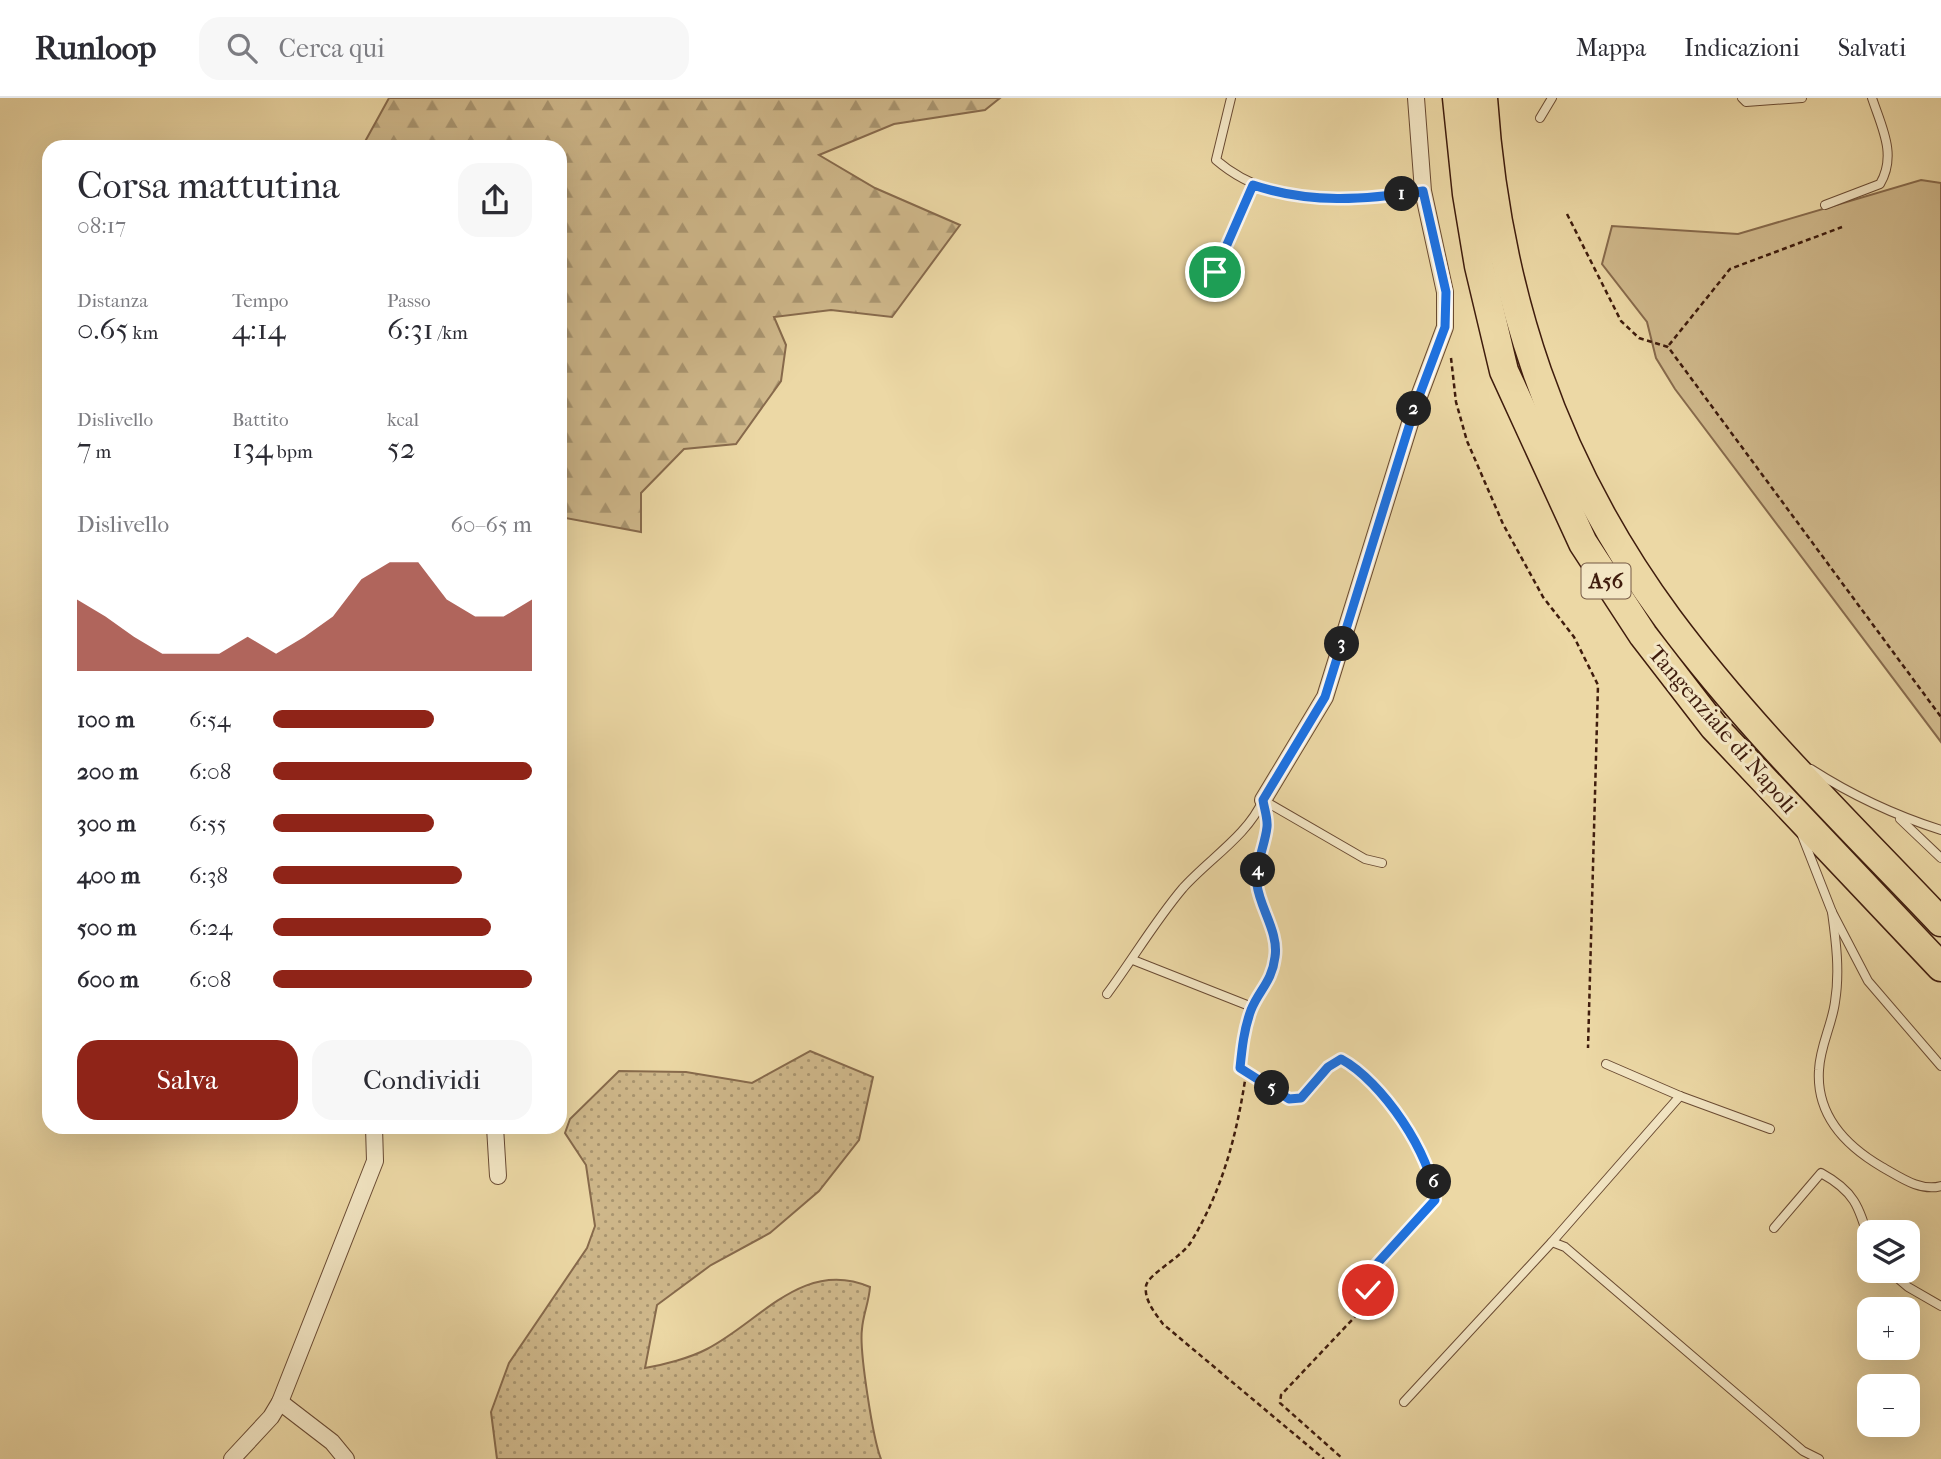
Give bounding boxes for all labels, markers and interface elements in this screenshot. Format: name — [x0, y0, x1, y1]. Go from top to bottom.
search box — [199, 17, 689, 80]
text: Runloop — [35, 29, 157, 68]
icon: search — [223, 29, 261, 67]
text: Cerca qui — [279, 33, 385, 64]
text: Mappa — [1576, 34, 1646, 62]
text: Indicazioni — [1684, 34, 1800, 62]
text: Salvati — [1838, 34, 1906, 62]
text: Corsa mattutina — [77, 163, 340, 208]
button: share — [458, 163, 532, 237]
pin: 1 — [1384, 176, 1420, 212]
text: 1 — [1398, 182, 1405, 204]
text: 08:17 — [77, 212, 126, 239]
pin — [1185, 242, 1245, 302]
icon: arrive — [1196, 253, 1234, 291]
text: Distanza — [77, 290, 148, 312]
text: Tempo — [232, 290, 288, 312]
text: Passo — [387, 290, 431, 312]
text: 0.65 — [77, 312, 129, 347]
text: 4:14 — [232, 312, 285, 347]
text: 6:31 — [387, 312, 434, 347]
text: km — [129, 322, 158, 344]
text: /km — [434, 322, 468, 344]
pin: 2 — [1396, 392, 1432, 426]
text: 2 — [1409, 397, 1418, 419]
text: Dislivello — [77, 409, 153, 431]
text: Battito — [232, 409, 289, 431]
text: kcal — [387, 409, 419, 431]
text: 7 — [77, 431, 91, 466]
text: 134 — [232, 431, 273, 466]
text: 52 — [387, 431, 415, 466]
text: m — [91, 441, 111, 463]
text: bpm — [273, 441, 313, 463]
text: Dislivello — [77, 511, 169, 538]
text: 60–65 m — [450, 511, 532, 538]
road number: A56 — [1582, 564, 1630, 598]
pin: 3 — [1324, 626, 1360, 662]
text: 3 — [1338, 632, 1345, 654]
street label: Tangenziale di Napoli — [1642, 640, 1803, 819]
text: 100 m — [77, 706, 135, 733]
text: 6:54 — [189, 706, 231, 733]
text: 200 m — [77, 758, 138, 785]
text: 6:08 — [189, 758, 231, 785]
text: 300 m — [77, 810, 136, 837]
text: 6:55 — [189, 810, 227, 837]
pin: 4 — [1240, 852, 1276, 888]
text: 4 — [1252, 858, 1263, 880]
text: 400 m — [77, 862, 140, 889]
text: 6:38 — [189, 862, 228, 889]
text: 500 m — [77, 914, 136, 941]
text: 6:24 — [189, 914, 232, 941]
text: 600 m — [77, 966, 139, 993]
text: 6:08 — [189, 966, 231, 993]
button: Salva — [77, 1040, 298, 1120]
button: Condividi — [312, 1040, 532, 1120]
pin: 5 — [1254, 1070, 1290, 1105]
text: 5 — [1267, 1076, 1276, 1098]
pin: 6 — [1416, 1164, 1452, 1200]
text: 6 — [1428, 1170, 1439, 1192]
map controls — [1857, 1220, 1920, 1437]
button: layers — [1857, 1220, 1920, 1283]
pin — [1338, 1260, 1398, 1320]
icon: check — [1349, 1271, 1387, 1309]
button: + — [1857, 1297, 1920, 1360]
button: − — [1857, 1374, 1920, 1437]

